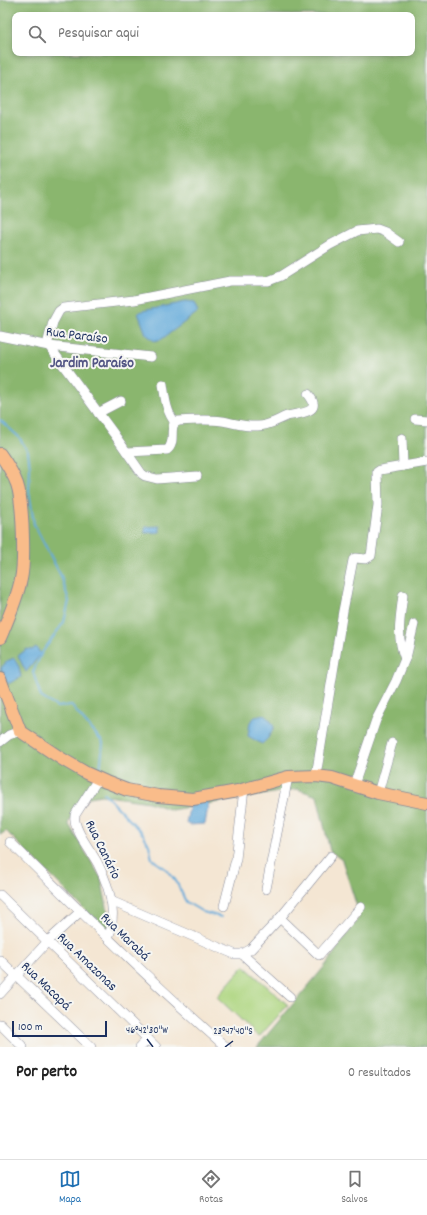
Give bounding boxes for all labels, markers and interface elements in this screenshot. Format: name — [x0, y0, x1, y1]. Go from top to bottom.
search box — [12, 12, 415, 56]
icon: search — [26, 23, 48, 45]
text: Pesquisar aqui — [58, 23, 139, 45]
street label: Rua Paraíso — [45, 322, 109, 350]
district label: Jardim Paraíso — [50, 353, 134, 375]
street label: Rua Canário — [79, 817, 125, 883]
street label: Rua Marabá — [95, 909, 154, 966]
street label: Rua Amazonas — [52, 929, 121, 996]
street label: Rua Macapá — [16, 957, 75, 1016]
scale bar — [12, 1019, 107, 1038]
text: 100 m — [18, 1020, 42, 1036]
text: 46°42'30"W — [126, 1024, 168, 1038]
text: 23°47'40"S — [213, 1025, 253, 1039]
text: Por perto — [16, 1061, 77, 1085]
text: 0 resultados — [348, 1064, 411, 1083]
tab: Mapa — [59, 1168, 81, 1208]
tab: Rotas — [199, 1168, 223, 1208]
tab: Salvos — [341, 1168, 368, 1208]

